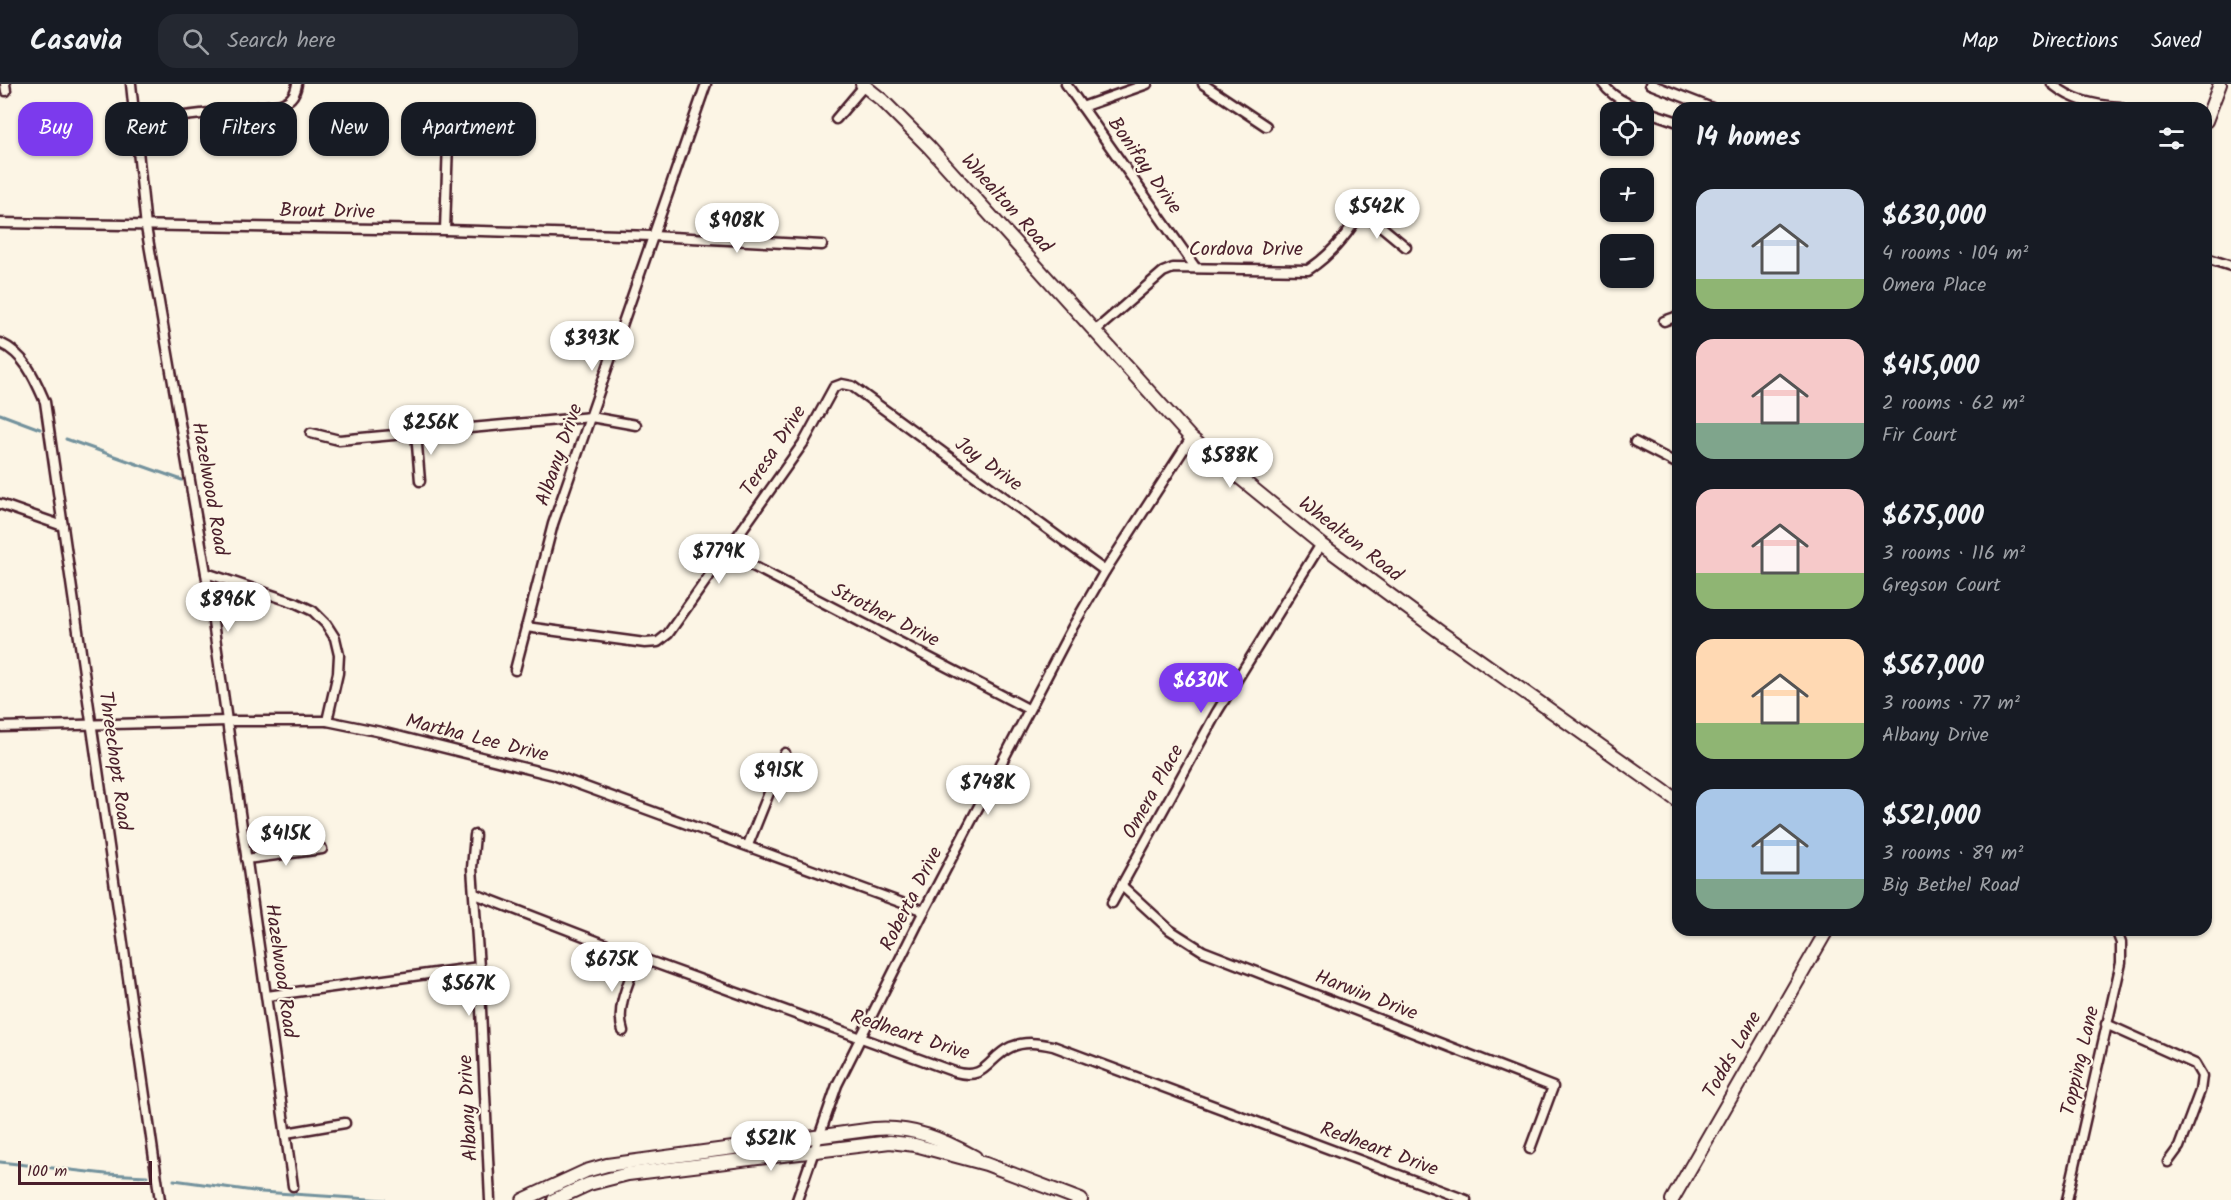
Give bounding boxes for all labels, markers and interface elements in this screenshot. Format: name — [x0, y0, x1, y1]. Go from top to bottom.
search box — [158, 14, 578, 68]
text: Casavia — [30, 19, 122, 64]
text: Search here — [227, 24, 336, 59]
icon: search — [179, 25, 212, 58]
text: Map — [1962, 25, 1998, 58]
text: Directions — [2031, 25, 2118, 58]
text: Saved — [2151, 25, 2201, 58]
chip: Buy — [18, 102, 93, 156]
chip: Rent — [105, 102, 188, 156]
chip: Filters — [200, 102, 297, 156]
chip: New — [309, 102, 389, 156]
chip: Apartment — [401, 102, 536, 156]
map controls — [1600, 102, 1654, 288]
button: locate — [1600, 102, 1654, 156]
street label: Bonifay Drive — [1098, 110, 1190, 222]
text: 14 homes — [1696, 117, 1801, 159]
icon: filters — [2155, 122, 2188, 155]
street label: Whealton Road — [952, 147, 1060, 262]
button: + — [1600, 168, 1654, 222]
pin: $542K — [1335, 189, 1419, 240]
text: $542K — [1349, 192, 1405, 224]
street label: Brout Drive — [279, 195, 375, 229]
text: $630,000 — [1882, 196, 1986, 238]
pin: $908K — [695, 203, 779, 254]
text: $908K — [709, 206, 765, 238]
icon: home — [1744, 213, 1816, 285]
street label: Cordova Drive — [1189, 234, 1303, 266]
button: − — [1600, 234, 1654, 288]
text: 4 rooms · 104 m² — [1882, 238, 2028, 270]
text: Omera Place — [1882, 270, 1986, 302]
pin: $393K — [550, 321, 634, 372]
text: $393K — [564, 324, 620, 356]
text: $415,000 — [1882, 346, 1979, 388]
icon: home — [1744, 363, 1816, 435]
text: 2 rooms · 62 m² — [1882, 388, 2024, 420]
street label: Albany Drive — [527, 399, 593, 511]
street label: Teresa Drive — [733, 399, 815, 503]
pin: $256K — [389, 405, 473, 456]
text: $256K — [403, 408, 459, 440]
street label: Hazelwood Road — [182, 420, 237, 559]
text: Fir Court — [1882, 420, 1957, 452]
street label: Joy Drive — [947, 429, 1029, 501]
pin: $588K — [1188, 438, 1272, 489]
text: $588K — [1201, 441, 1259, 473]
street label: Whealton Road — [1291, 489, 1410, 592]
text: $675,000 — [1882, 496, 1984, 538]
icon: home — [1744, 513, 1816, 585]
pin: $779K — [677, 534, 761, 585]
text: $779K — [693, 537, 745, 569]
text: 3 rooms · 116 m² — [1882, 538, 2025, 570]
text: Gregson Court — [1882, 570, 2001, 602]
street label: Strother Drive — [825, 575, 945, 657]
pin: $896K — [186, 582, 270, 633]
text: $896K — [200, 585, 256, 617]
text: $567,000 — [1882, 646, 1984, 688]
pin: $630K — [1159, 663, 1243, 714]
icon: home — [1744, 663, 1816, 735]
text: $630K — [1173, 666, 1229, 698]
text: 3 rooms · 77 m² — [1882, 688, 2020, 720]
street label: Threechopt Road — [88, 689, 140, 834]
street label: Martha Lee Drive — [402, 706, 552, 772]
text: Albany Drive — [1882, 720, 1989, 752]
street label: Omera Place — [1115, 739, 1193, 845]
pin: $915K — [737, 753, 821, 804]
text: $915K — [754, 756, 804, 788]
pin: $748K — [946, 765, 1030, 816]
text: $748K — [960, 768, 1016, 800]
text: $521,000 — [1882, 796, 1980, 838]
icon: home — [1744, 813, 1816, 885]
pin: $415K — [244, 816, 328, 867]
text: $415K — [261, 819, 311, 851]
text: 3 rooms · 89 m² — [1882, 838, 2023, 870]
street label: Roberta Drive — [872, 841, 952, 957]
text: Big Bethel Road — [1882, 870, 2019, 902]
street label: Hazelwood Road — [255, 902, 305, 1041]
pin: $675K — [570, 942, 654, 993]
text: $675K — [585, 945, 639, 977]
street label: Harwin Drive — [1310, 962, 1422, 1030]
pin: $567K — [427, 966, 511, 1017]
text: $567K — [442, 969, 496, 1001]
street label: Redheart Drive — [846, 1002, 974, 1070]
street label: Topping Lane — [2053, 1003, 2109, 1119]
street label: Todds Lane — [1695, 1005, 1771, 1105]
street label: Albany Drive — [450, 1054, 488, 1162]
street label: Redheart Drive — [1315, 1114, 1443, 1186]
pin: $521K — [729, 1121, 813, 1172]
text: $521K — [745, 1124, 797, 1156]
scale bar — [18, 1158, 152, 1186]
text: 100 m — [27, 1159, 67, 1184]

